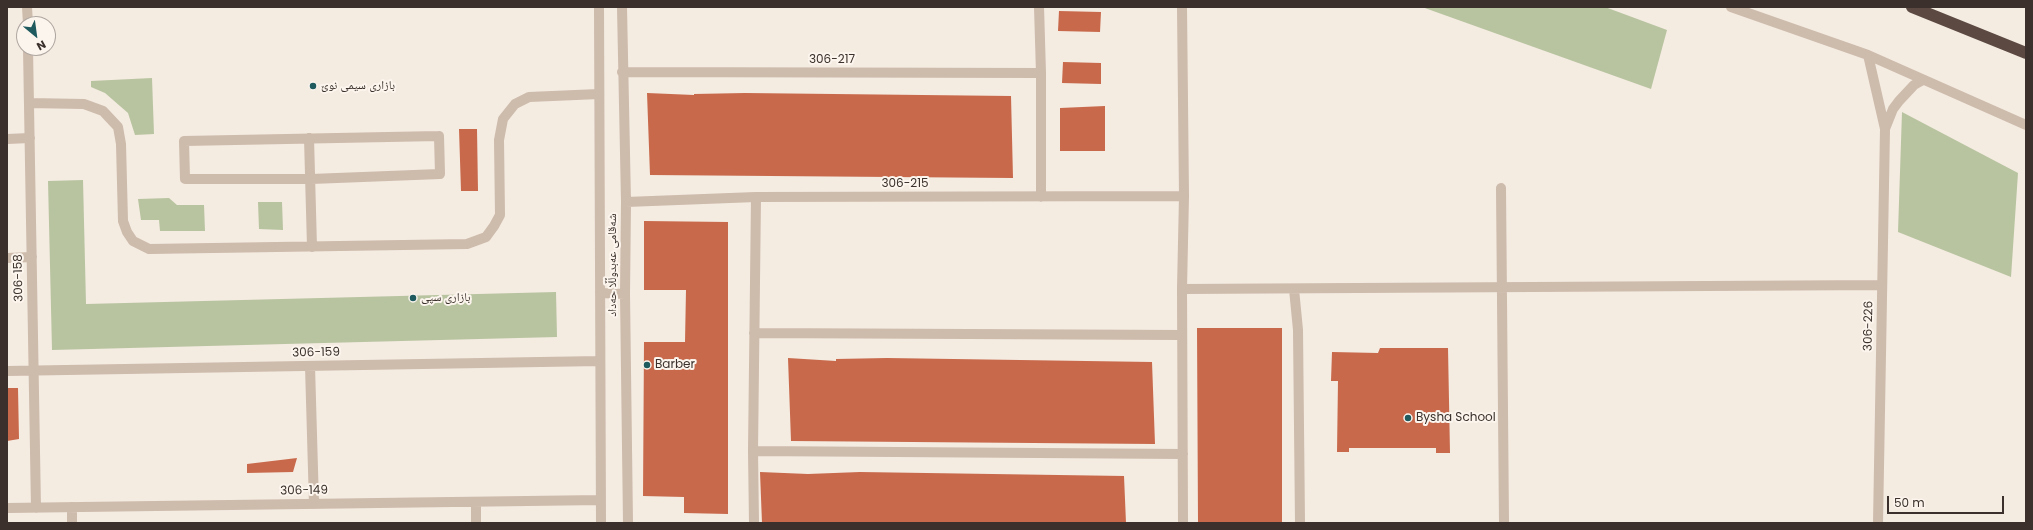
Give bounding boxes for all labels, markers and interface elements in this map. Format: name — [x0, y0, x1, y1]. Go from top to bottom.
north arrow — [16, 16, 56, 56]
text: N — [34, 37, 49, 55]
street label: 306-217 — [809, 53, 855, 67]
place label: بازاری سیمی نوێ — [321, 79, 395, 93]
marker: بازاری سیمی نوێ — [308, 81, 318, 91]
street label: 306-215 — [881, 177, 929, 191]
street label: شەقامی عەبدوڵڵا حەداد — [606, 213, 620, 317]
street label: 306-158 — [11, 254, 27, 302]
place label: بازاری سپی — [421, 291, 471, 305]
marker: بازاری سپی — [408, 293, 418, 303]
street label: 306-226 — [1861, 301, 1877, 351]
street label: 306-159 — [292, 345, 340, 361]
place label: Barber — [655, 358, 695, 372]
marker: Barber — [642, 360, 652, 370]
place label: Bysha School — [1416, 411, 1496, 425]
marker: Bysha School — [1403, 413, 1413, 423]
street label: 306-149 — [280, 483, 328, 499]
scale bar — [1889, 488, 2006, 514]
text: 50 m — [1894, 494, 1925, 511]

